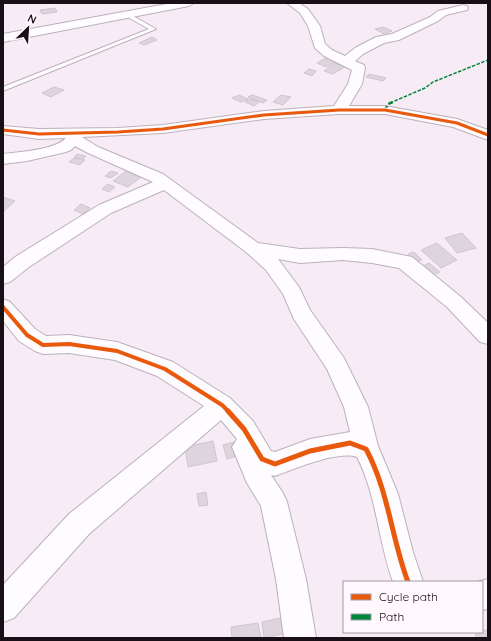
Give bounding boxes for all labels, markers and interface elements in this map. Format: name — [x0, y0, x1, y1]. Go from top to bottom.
north arrow — [8, 8, 48, 48]
text: N — [26, 11, 39, 27]
legend — [343, 581, 483, 633]
text: Cycle path — [379, 589, 438, 604]
text: Path — [379, 609, 404, 624]

